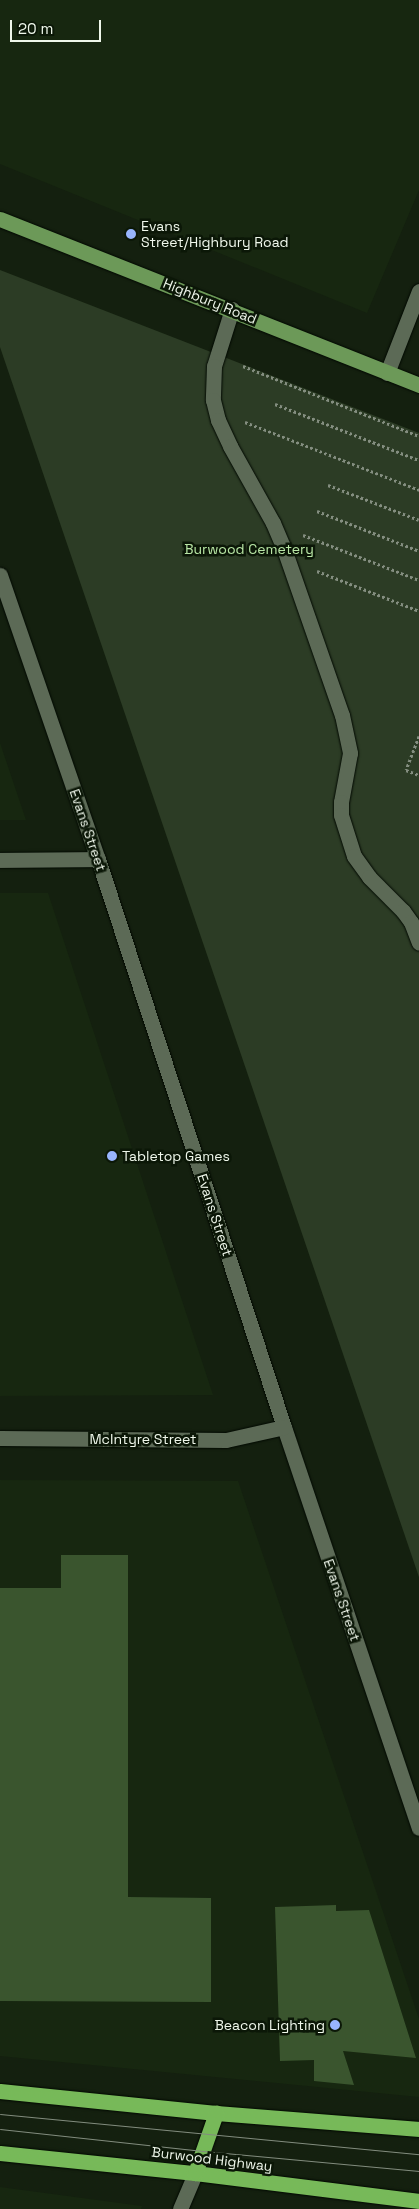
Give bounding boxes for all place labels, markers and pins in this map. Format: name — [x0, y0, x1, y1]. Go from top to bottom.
place label: Evans Street/Highbury Road — [141, 218, 289, 250]
marker: Evans Street/Highbury Road — [125, 228, 137, 240]
place label: Tabletop Games — [122, 1148, 230, 1164]
marker: Tabletop Games — [106, 1150, 118, 1162]
place label: Beacon Lighting — [215, 2017, 325, 2033]
marker: Beacon Lighting — [329, 2019, 341, 2031]

